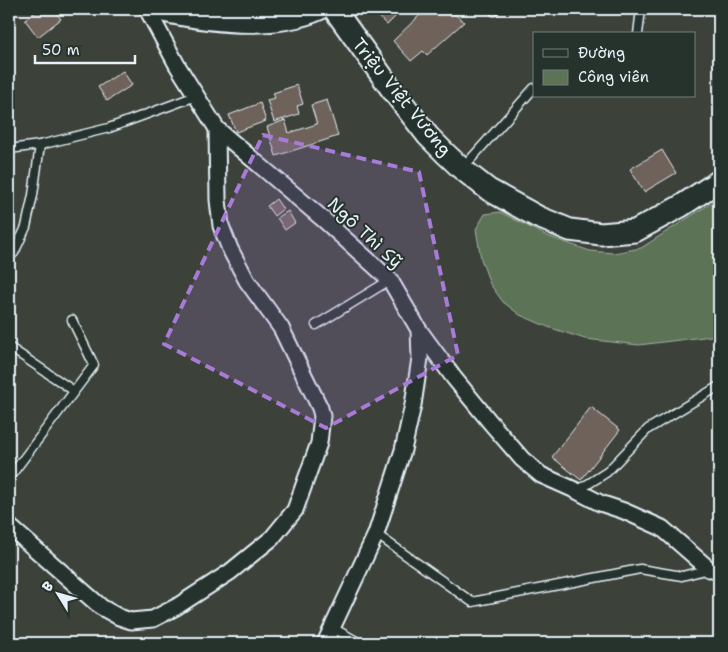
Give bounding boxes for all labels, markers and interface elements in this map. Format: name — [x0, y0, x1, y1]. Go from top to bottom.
scale bar — [35, 32, 135, 64]
legend — [533, 32, 696, 98]
street label: Triệu Việt Vương — [347, 33, 457, 161]
text: 50 m — [42, 40, 80, 60]
text: Đường — [578, 43, 625, 63]
text: Công viên — [578, 67, 649, 87]
street label: Ngô Thì Sỹ — [322, 192, 408, 274]
north arrow — [32, 570, 82, 620]
text: B — [38, 577, 58, 595]

